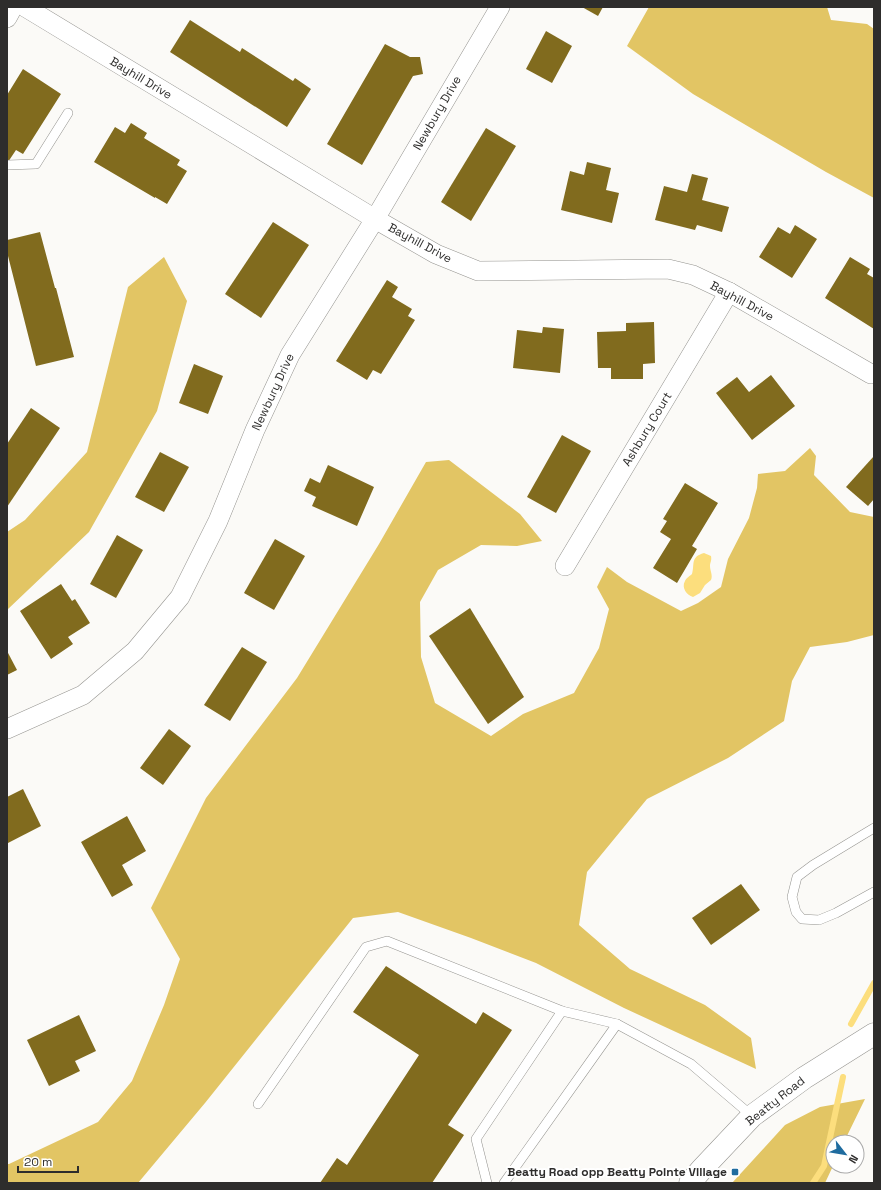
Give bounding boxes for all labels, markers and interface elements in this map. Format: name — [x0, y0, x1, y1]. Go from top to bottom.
street label: Bayhill Drive — [107, 53, 175, 103]
street label: Newbury Drive — [409, 73, 465, 153]
street label: Bayhill Drive — [385, 219, 455, 267]
street label: Bayhill Drive — [707, 277, 777, 325]
street label: Newbury Drive — [248, 351, 298, 433]
street label: Ashbury Court — [619, 389, 675, 469]
street label: Beatty Road — [742, 1073, 808, 1129]
north arrow — [825, 1134, 865, 1174]
scale bar — [18, 1148, 78, 1174]
text: N — [846, 1152, 861, 1166]
text: 20 m — [24, 1154, 52, 1170]
place label: Beatty Road opp Beatty Pointe Village — [507, 1164, 727, 1180]
marker: Beatty Road opp Beatty Pointe Village — [730, 1167, 740, 1177]

